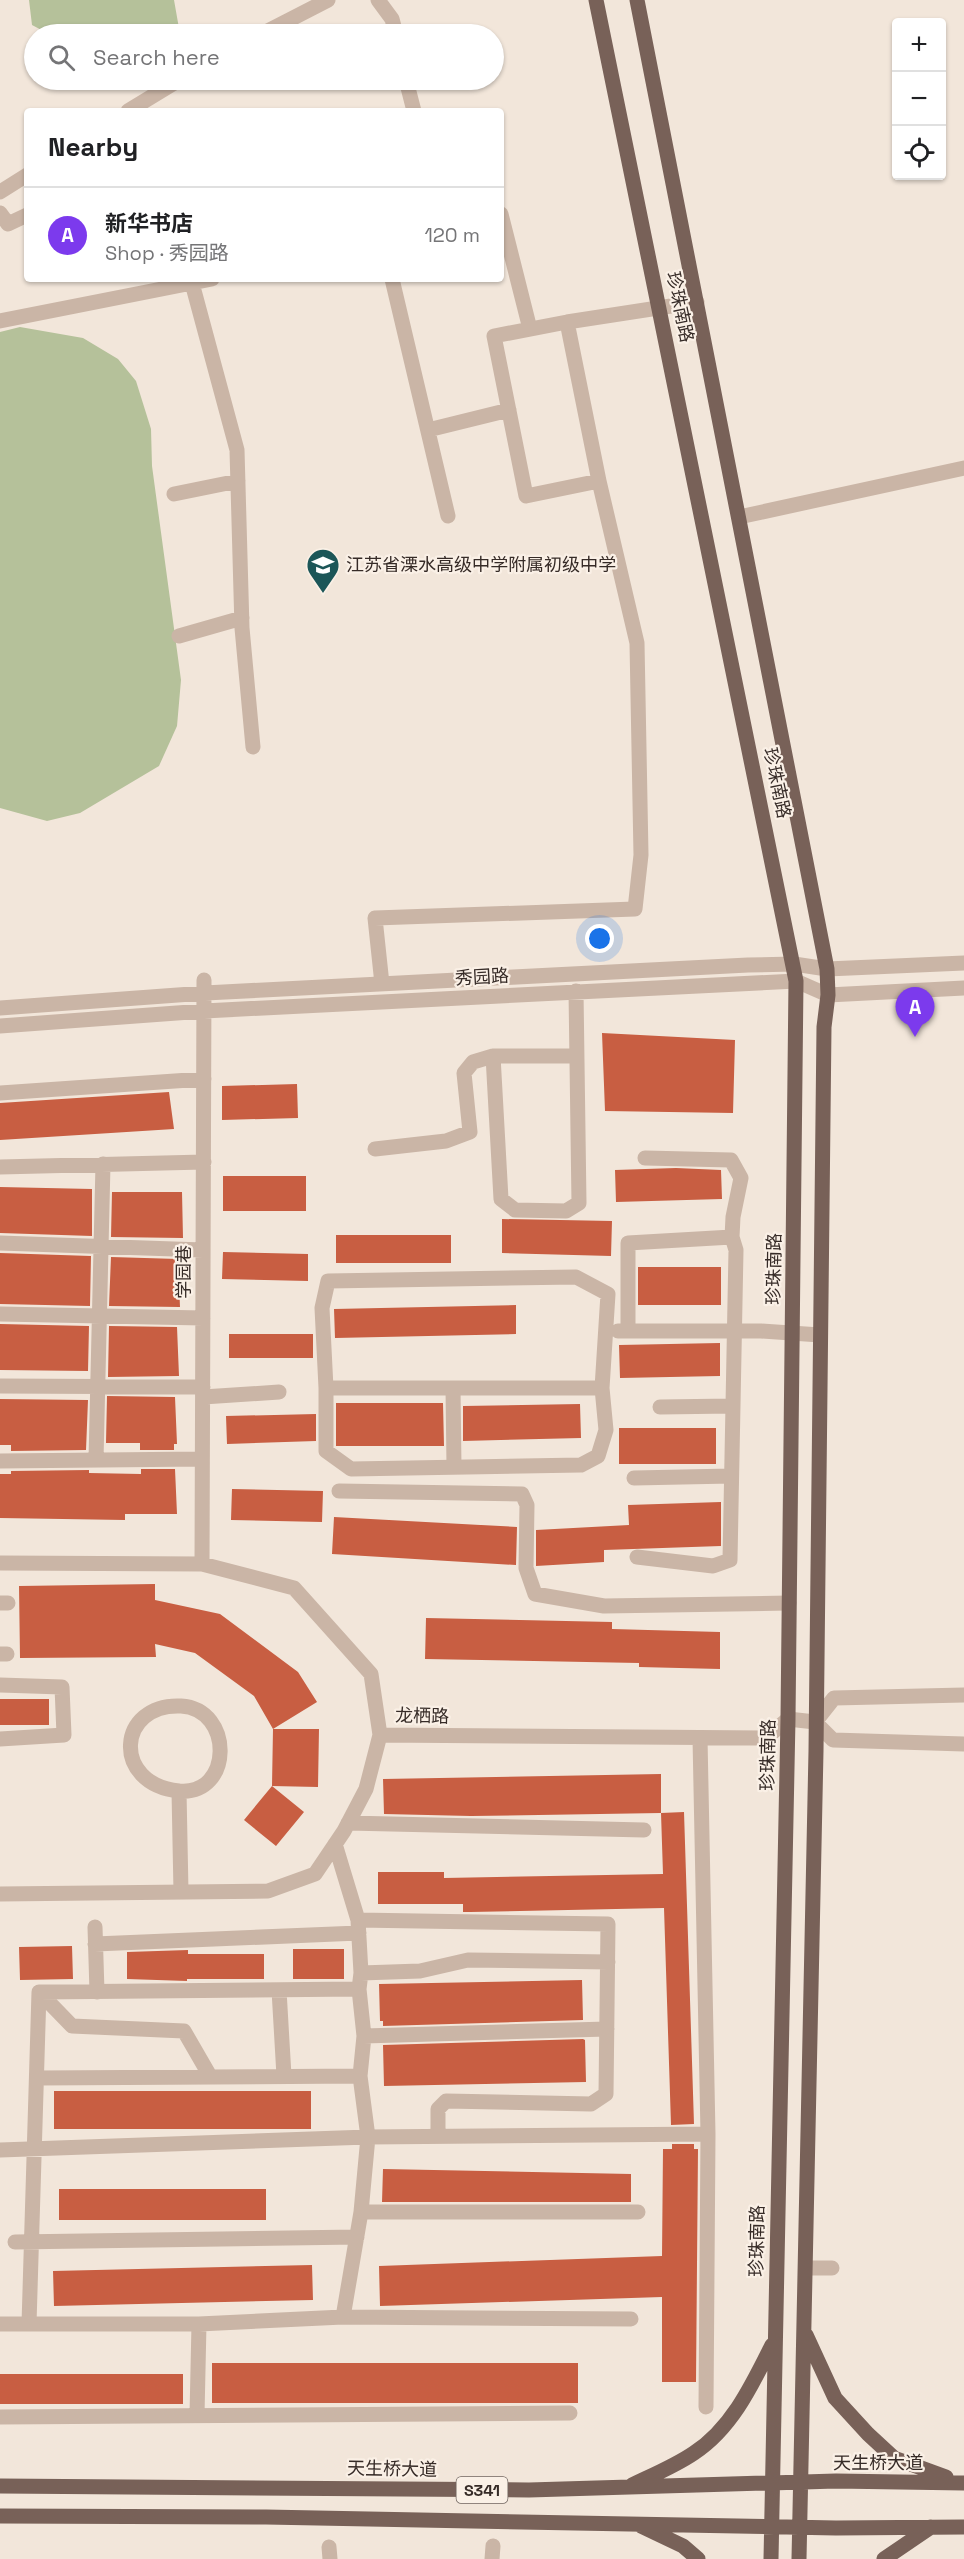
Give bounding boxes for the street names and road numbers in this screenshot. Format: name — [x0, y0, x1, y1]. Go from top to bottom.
street label: 珍珠南路 — [662, 269, 699, 345]
street label: 珍珠南路 — [759, 745, 796, 821]
street label: 秀园路 — [454, 964, 510, 989]
street label: 珍珠南路 — [761, 1233, 786, 1305]
street label: 学园巷 — [172, 1245, 195, 1299]
street label: 龙栖路 — [395, 1704, 449, 1727]
street label: 珍珠南路 — [755, 1719, 780, 1791]
street label: 珍珠南路 — [744, 2205, 769, 2277]
street label: 天生桥大道 — [833, 2451, 923, 2474]
street label: 天生桥大道 — [347, 2456, 437, 2481]
road number: S341 — [456, 2477, 508, 2503]

